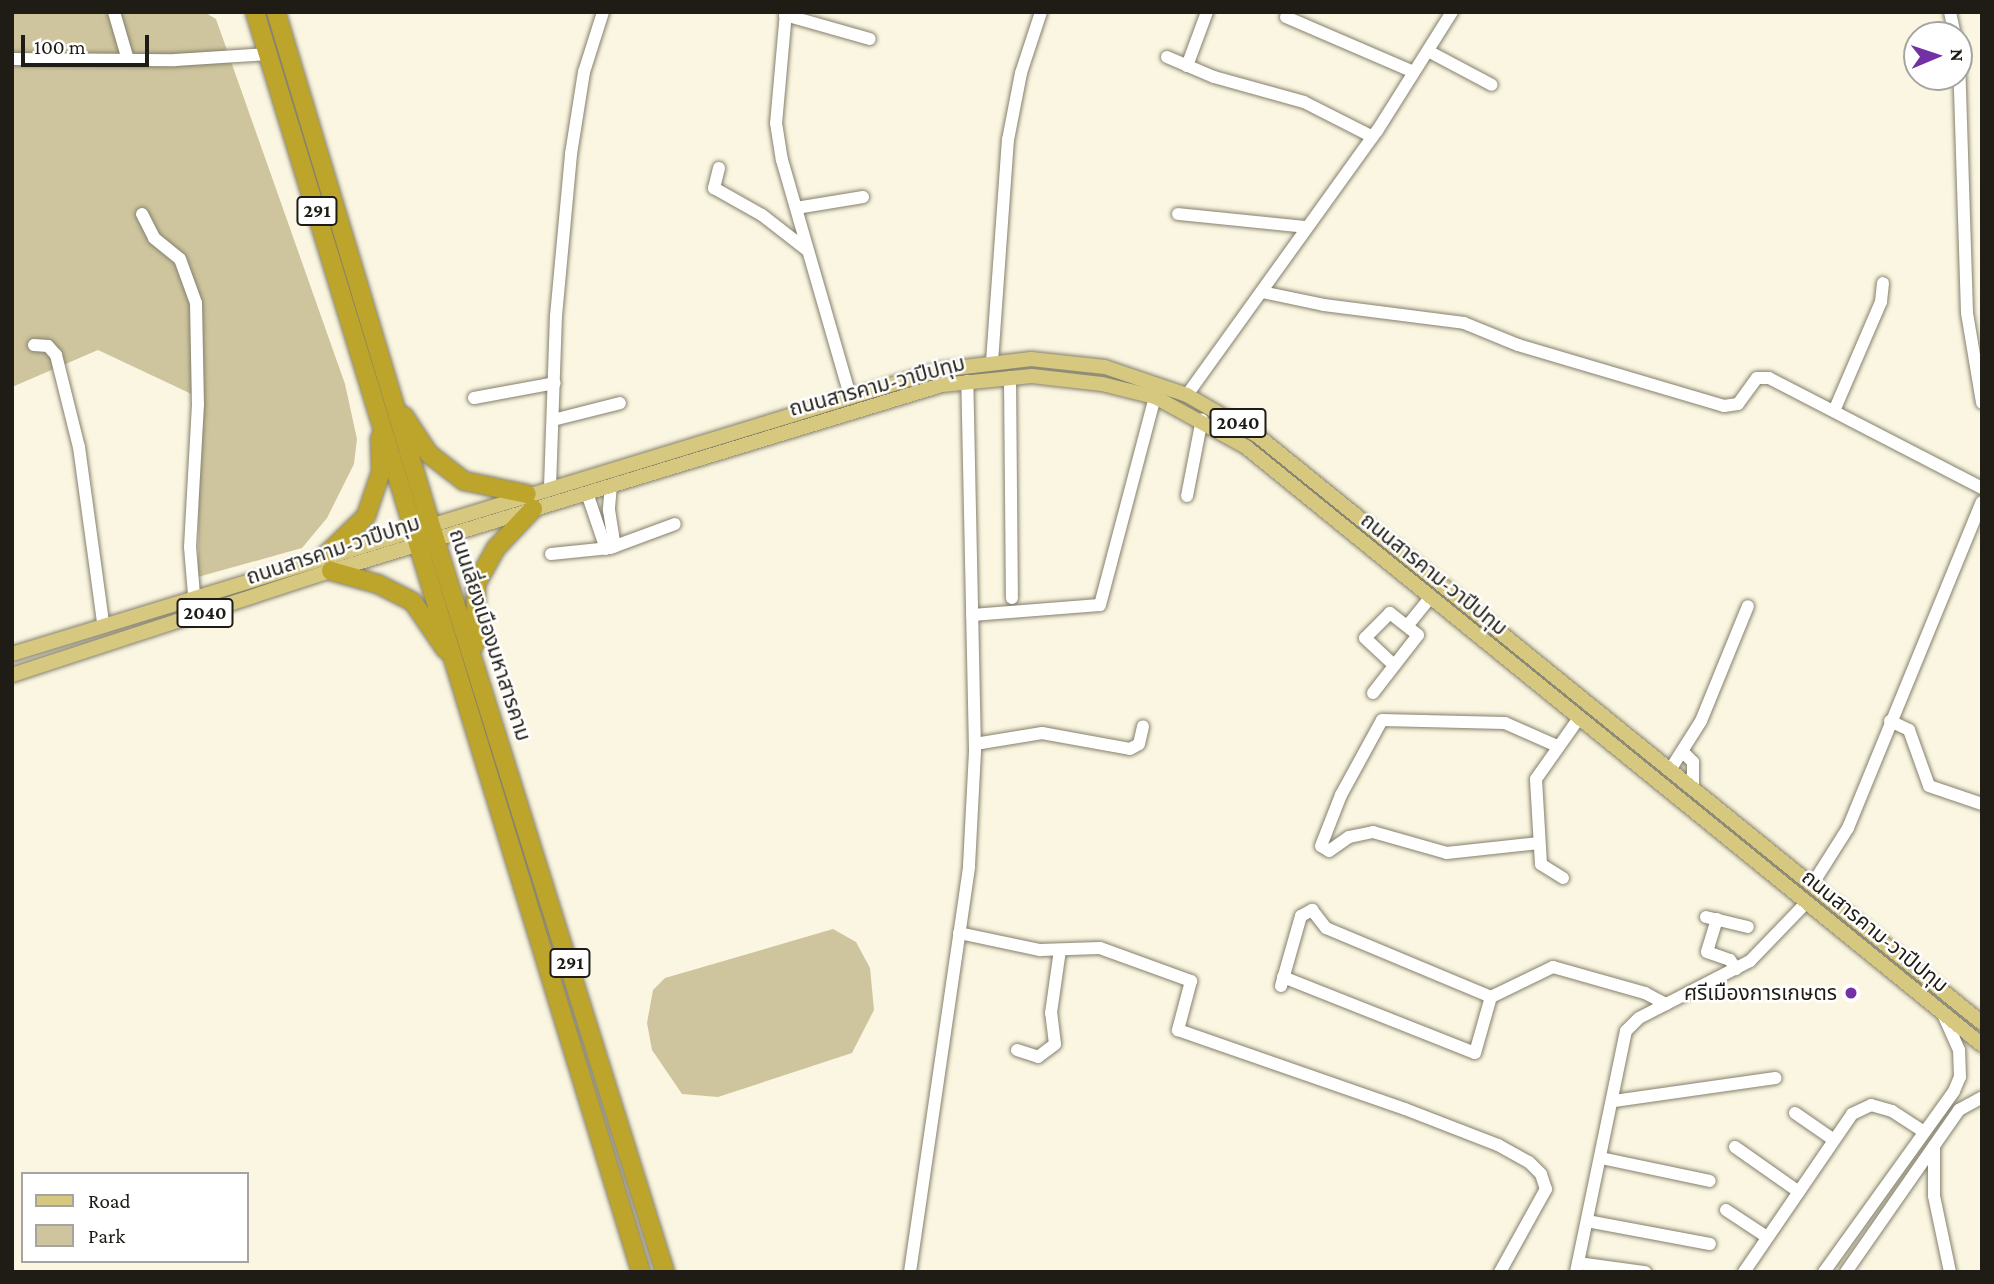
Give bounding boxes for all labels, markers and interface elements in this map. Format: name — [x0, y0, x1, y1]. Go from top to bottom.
scale bar — [24, 21, 152, 65]
north arrow — [1903, 21, 1973, 91]
text: 100 m — [34, 35, 86, 59]
text: N — [1947, 48, 1968, 62]
road number: 291 — [296, 196, 338, 226]
street label: ถนนสารคาม-วาปีปทุม — [786, 350, 968, 422]
road number: 2040 — [1208, 408, 1268, 438]
street label: ถนนสารคาม-วาปีปทุม — [1356, 507, 1512, 641]
street label: ถนนสารคาม-วาปีปทุม — [243, 510, 423, 590]
street label: ถนนเลี่ยงเมืองมหาสารคาม — [444, 526, 536, 744]
road number: 2040 — [175, 598, 235, 628]
street label: ถนนสารคาม-วาปีปทุม — [1797, 864, 1953, 998]
road number: 291 — [549, 948, 591, 979]
place label: ศรีเมืองการเกษตร — [1684, 980, 1837, 1006]
marker: ศรีเมืองการเกษตร — [1843, 985, 1859, 1001]
legend — [21, 1172, 248, 1263]
text: Road — [88, 1189, 131, 1213]
text: Park — [88, 1224, 125, 1248]

